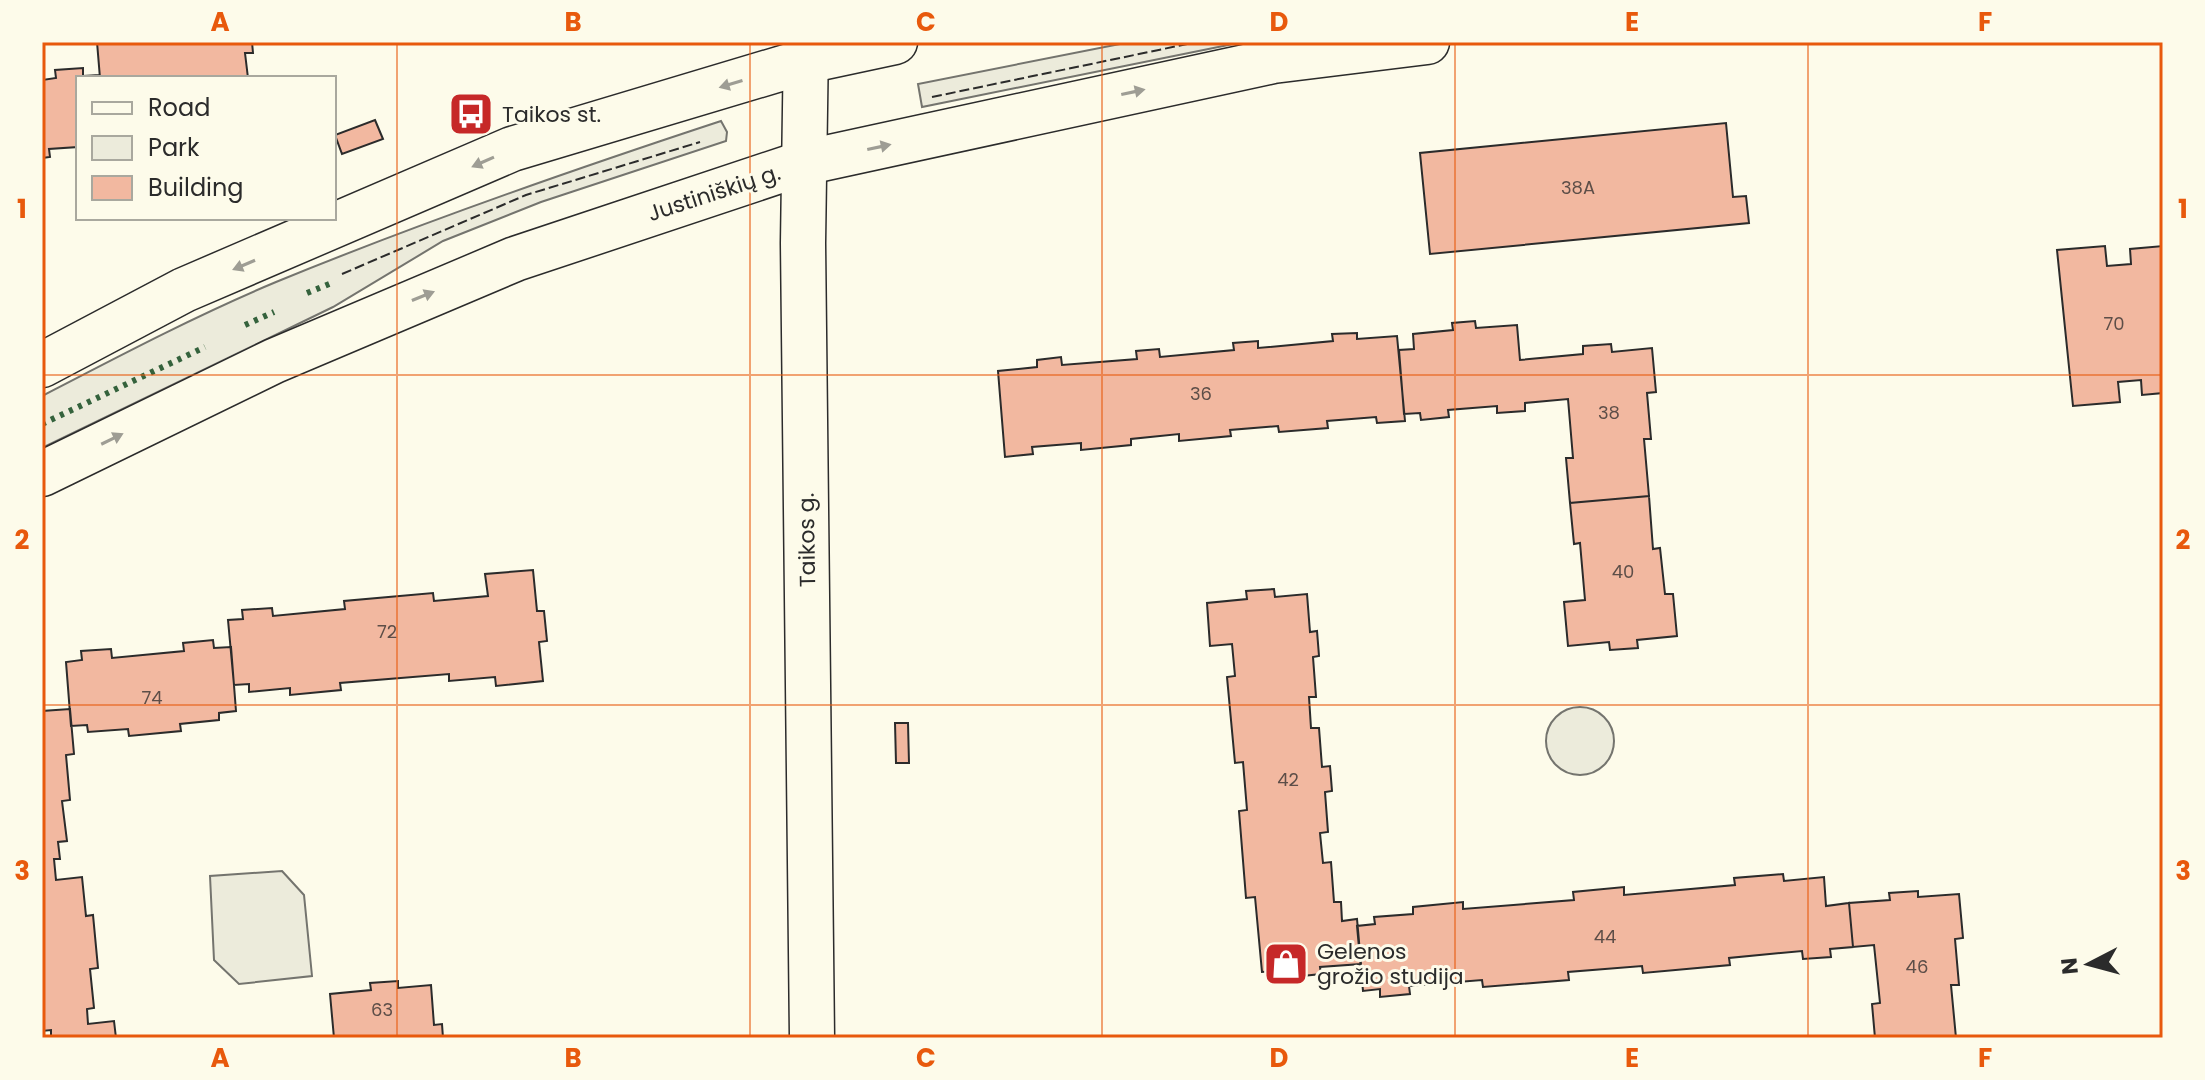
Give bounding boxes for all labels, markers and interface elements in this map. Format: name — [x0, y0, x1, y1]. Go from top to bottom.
text: A — [210, 4, 230, 40]
text: B — [564, 4, 582, 40]
text: C — [916, 4, 936, 40]
text: D — [1270, 4, 1289, 40]
text: E — [1625, 4, 1639, 40]
text: F — [1978, 4, 1992, 40]
legend — [76, 76, 336, 220]
one-way arrow — [718, 78, 742, 91]
one-way arrow — [1121, 85, 1146, 98]
bus stop icon: Taikos st. — [447, 90, 495, 138]
text: Road — [148, 91, 210, 124]
place label: Taikos st. — [502, 99, 601, 130]
text: Park — [148, 131, 200, 164]
one-way arrow — [866, 140, 891, 153]
one-way arrow — [471, 156, 495, 169]
street label: Justiniškių g. — [644, 157, 784, 229]
text: Building — [148, 171, 244, 204]
house number: 38A — [1561, 175, 1595, 200]
text: 1 — [17, 191, 27, 227]
text: 1 — [2178, 191, 2188, 227]
one-way arrow — [232, 258, 256, 271]
one-way arrow — [411, 290, 435, 303]
house number: 70 — [2103, 311, 2125, 336]
house number: 36 — [1190, 381, 1212, 406]
house number: 38 — [1598, 400, 1620, 425]
one-way arrow — [100, 432, 124, 446]
street label: Taikos g. — [791, 493, 823, 587]
text: 2 — [15, 522, 30, 558]
text: 2 — [2176, 522, 2191, 558]
house number: 40 — [1612, 559, 1634, 584]
house number: 72 — [377, 619, 397, 644]
house number: 74 — [141, 685, 163, 710]
house number: 42 — [1277, 767, 1299, 792]
text: 3 — [14, 853, 30, 889]
text: 3 — [2175, 853, 2191, 889]
house number: 44 — [1594, 924, 1616, 949]
north arrow — [2049, 924, 2129, 1004]
place label: Gelenos grožio studija — [1317, 936, 1464, 992]
shop icon: Gelenos grožio studija — [1262, 940, 1310, 988]
house number: 46 — [1906, 954, 1928, 979]
text: N — [2053, 956, 2086, 976]
house number: 63 — [371, 997, 393, 1022]
text: A — [210, 1040, 230, 1076]
text: B — [564, 1040, 582, 1076]
text: C — [916, 1040, 936, 1076]
text: D — [1270, 1040, 1289, 1076]
text: E — [1625, 1040, 1639, 1076]
text: F — [1978, 1040, 1992, 1076]

